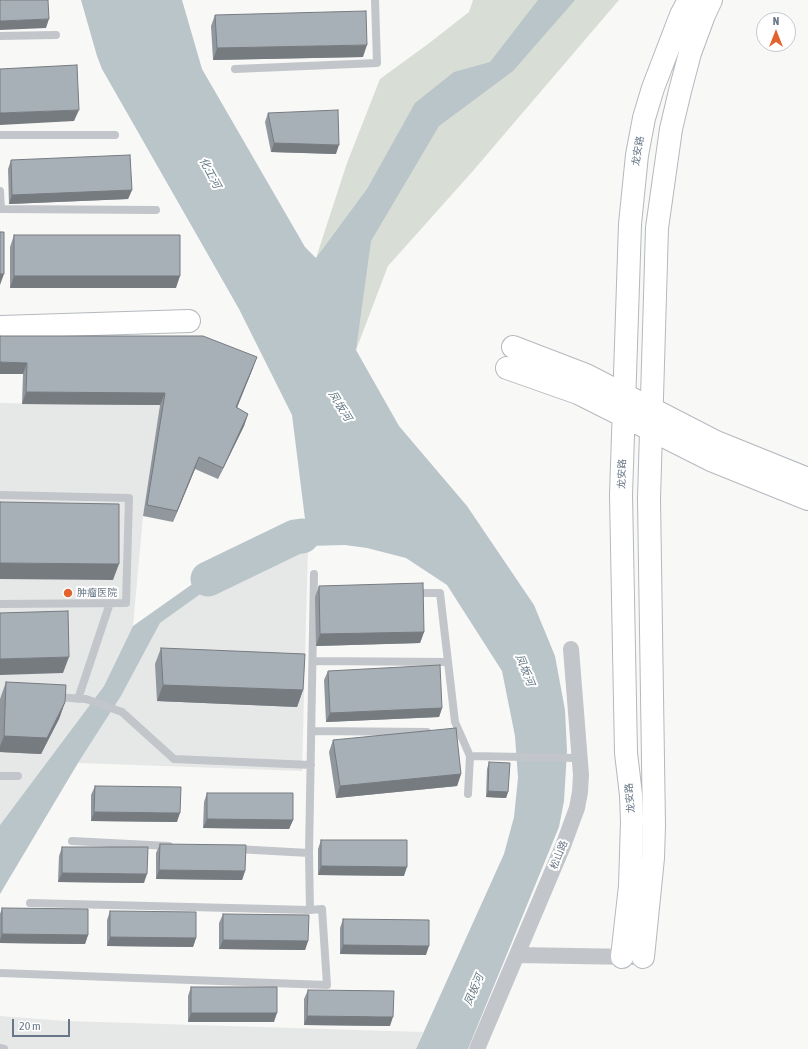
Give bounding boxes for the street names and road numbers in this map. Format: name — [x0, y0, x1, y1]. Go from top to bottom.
street label: 龙安路 — [630, 135, 646, 167]
street label: 龙安路 — [615, 459, 629, 489]
street label: 龙安路 — [623, 783, 637, 813]
street label: 松山路 — [548, 839, 570, 871]

